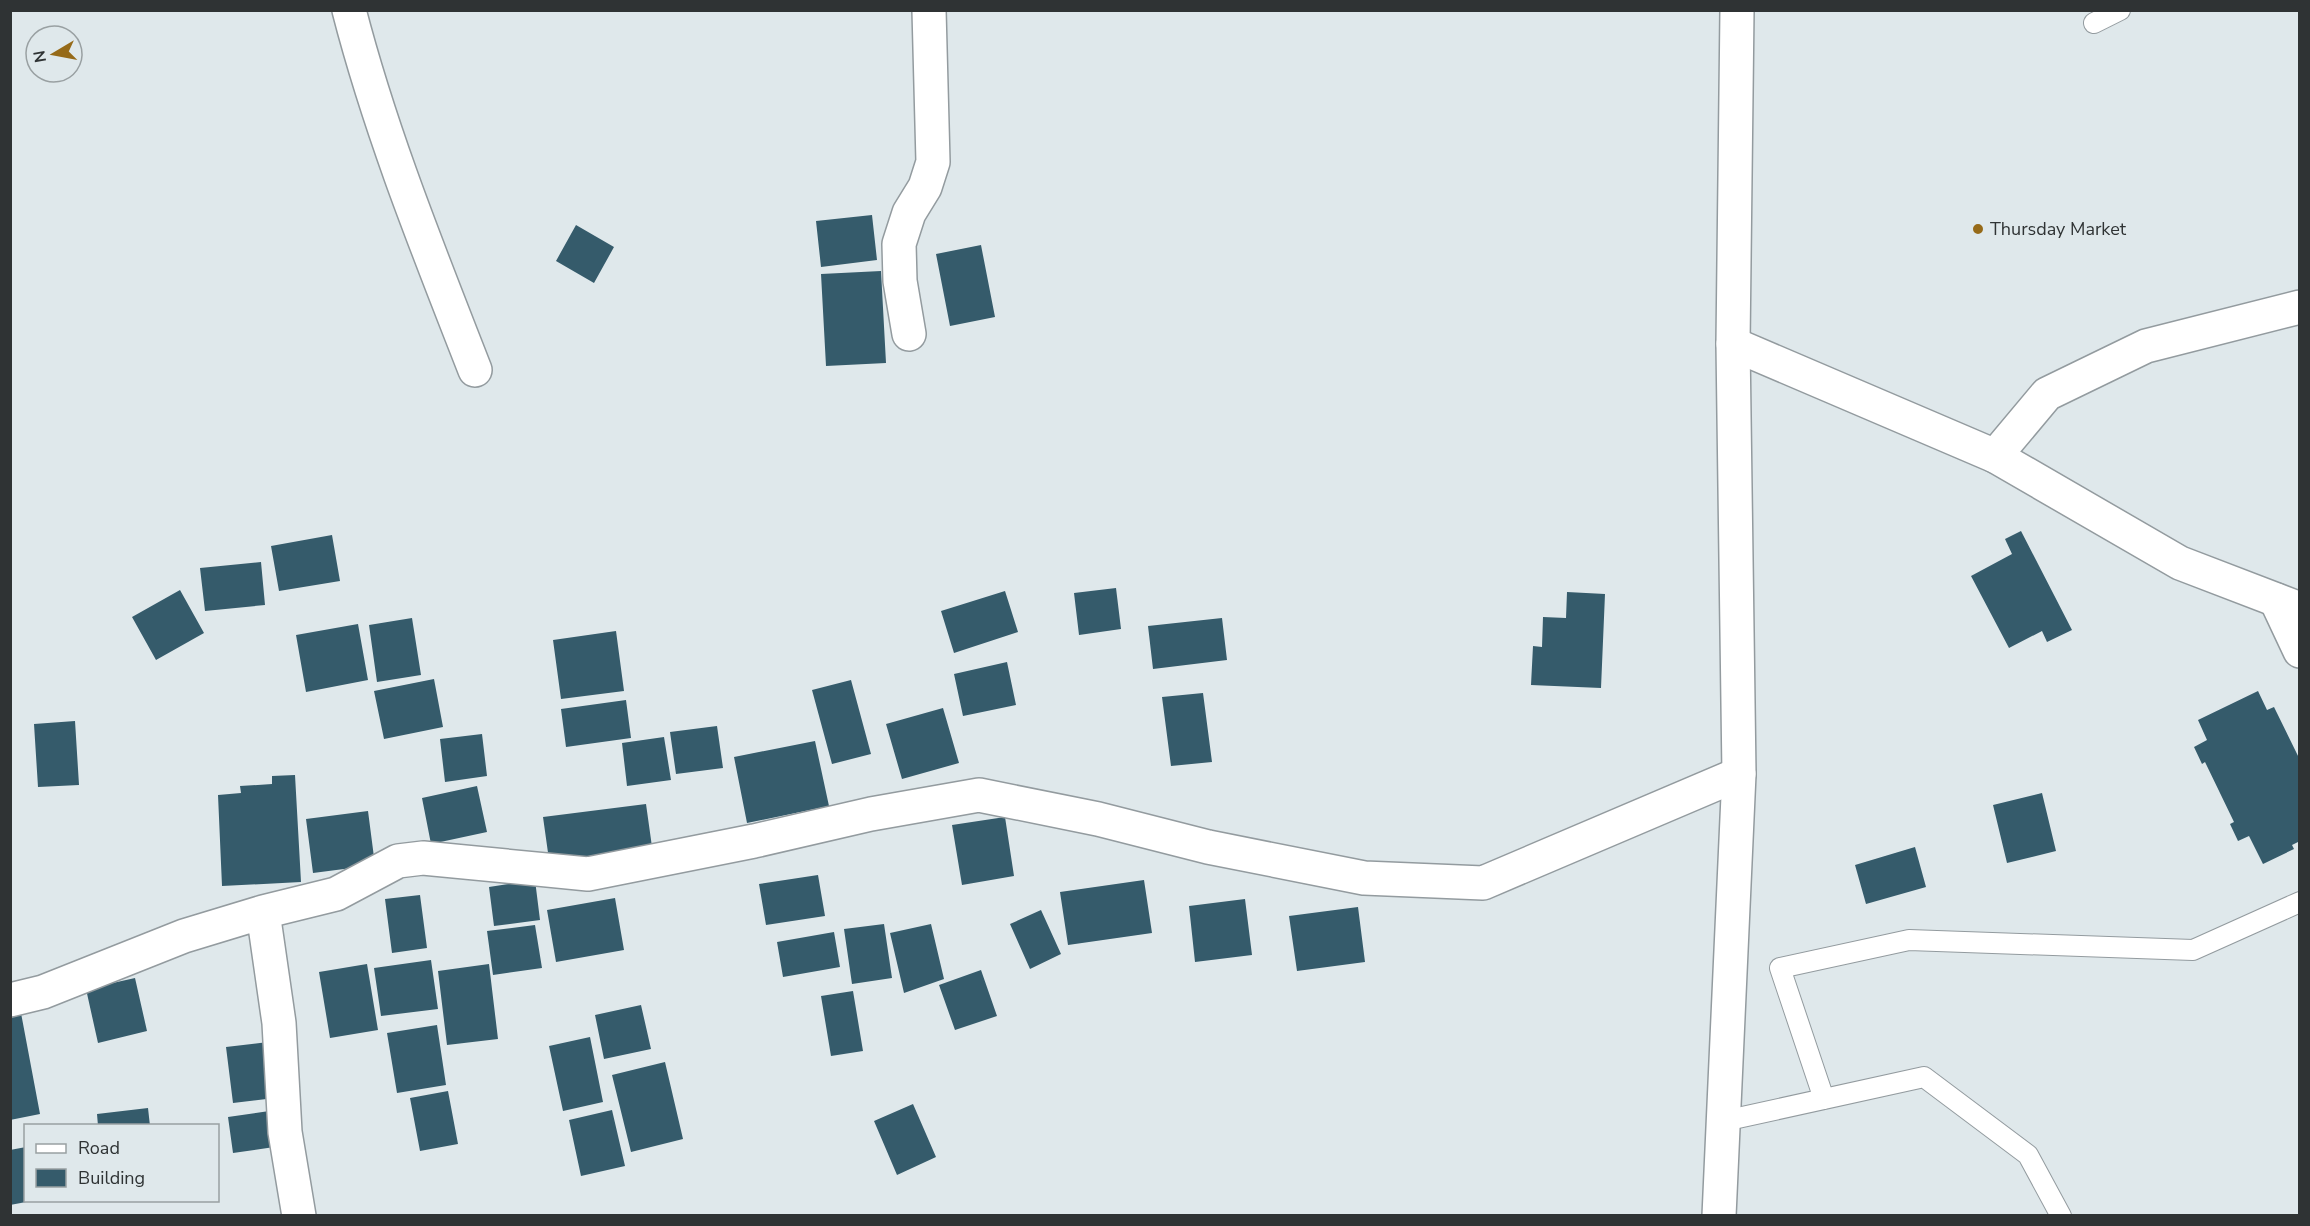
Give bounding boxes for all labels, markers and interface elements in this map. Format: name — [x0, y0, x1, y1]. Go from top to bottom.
north arrow — [24, 24, 84, 84]
text: N — [28, 49, 52, 64]
place label: Thursday Market — [1990, 217, 2127, 241]
marker: Thursday Market — [1971, 222, 1985, 236]
legend — [24, 1124, 219, 1202]
text: Road — [78, 1136, 120, 1160]
text: Building — [78, 1166, 145, 1190]

